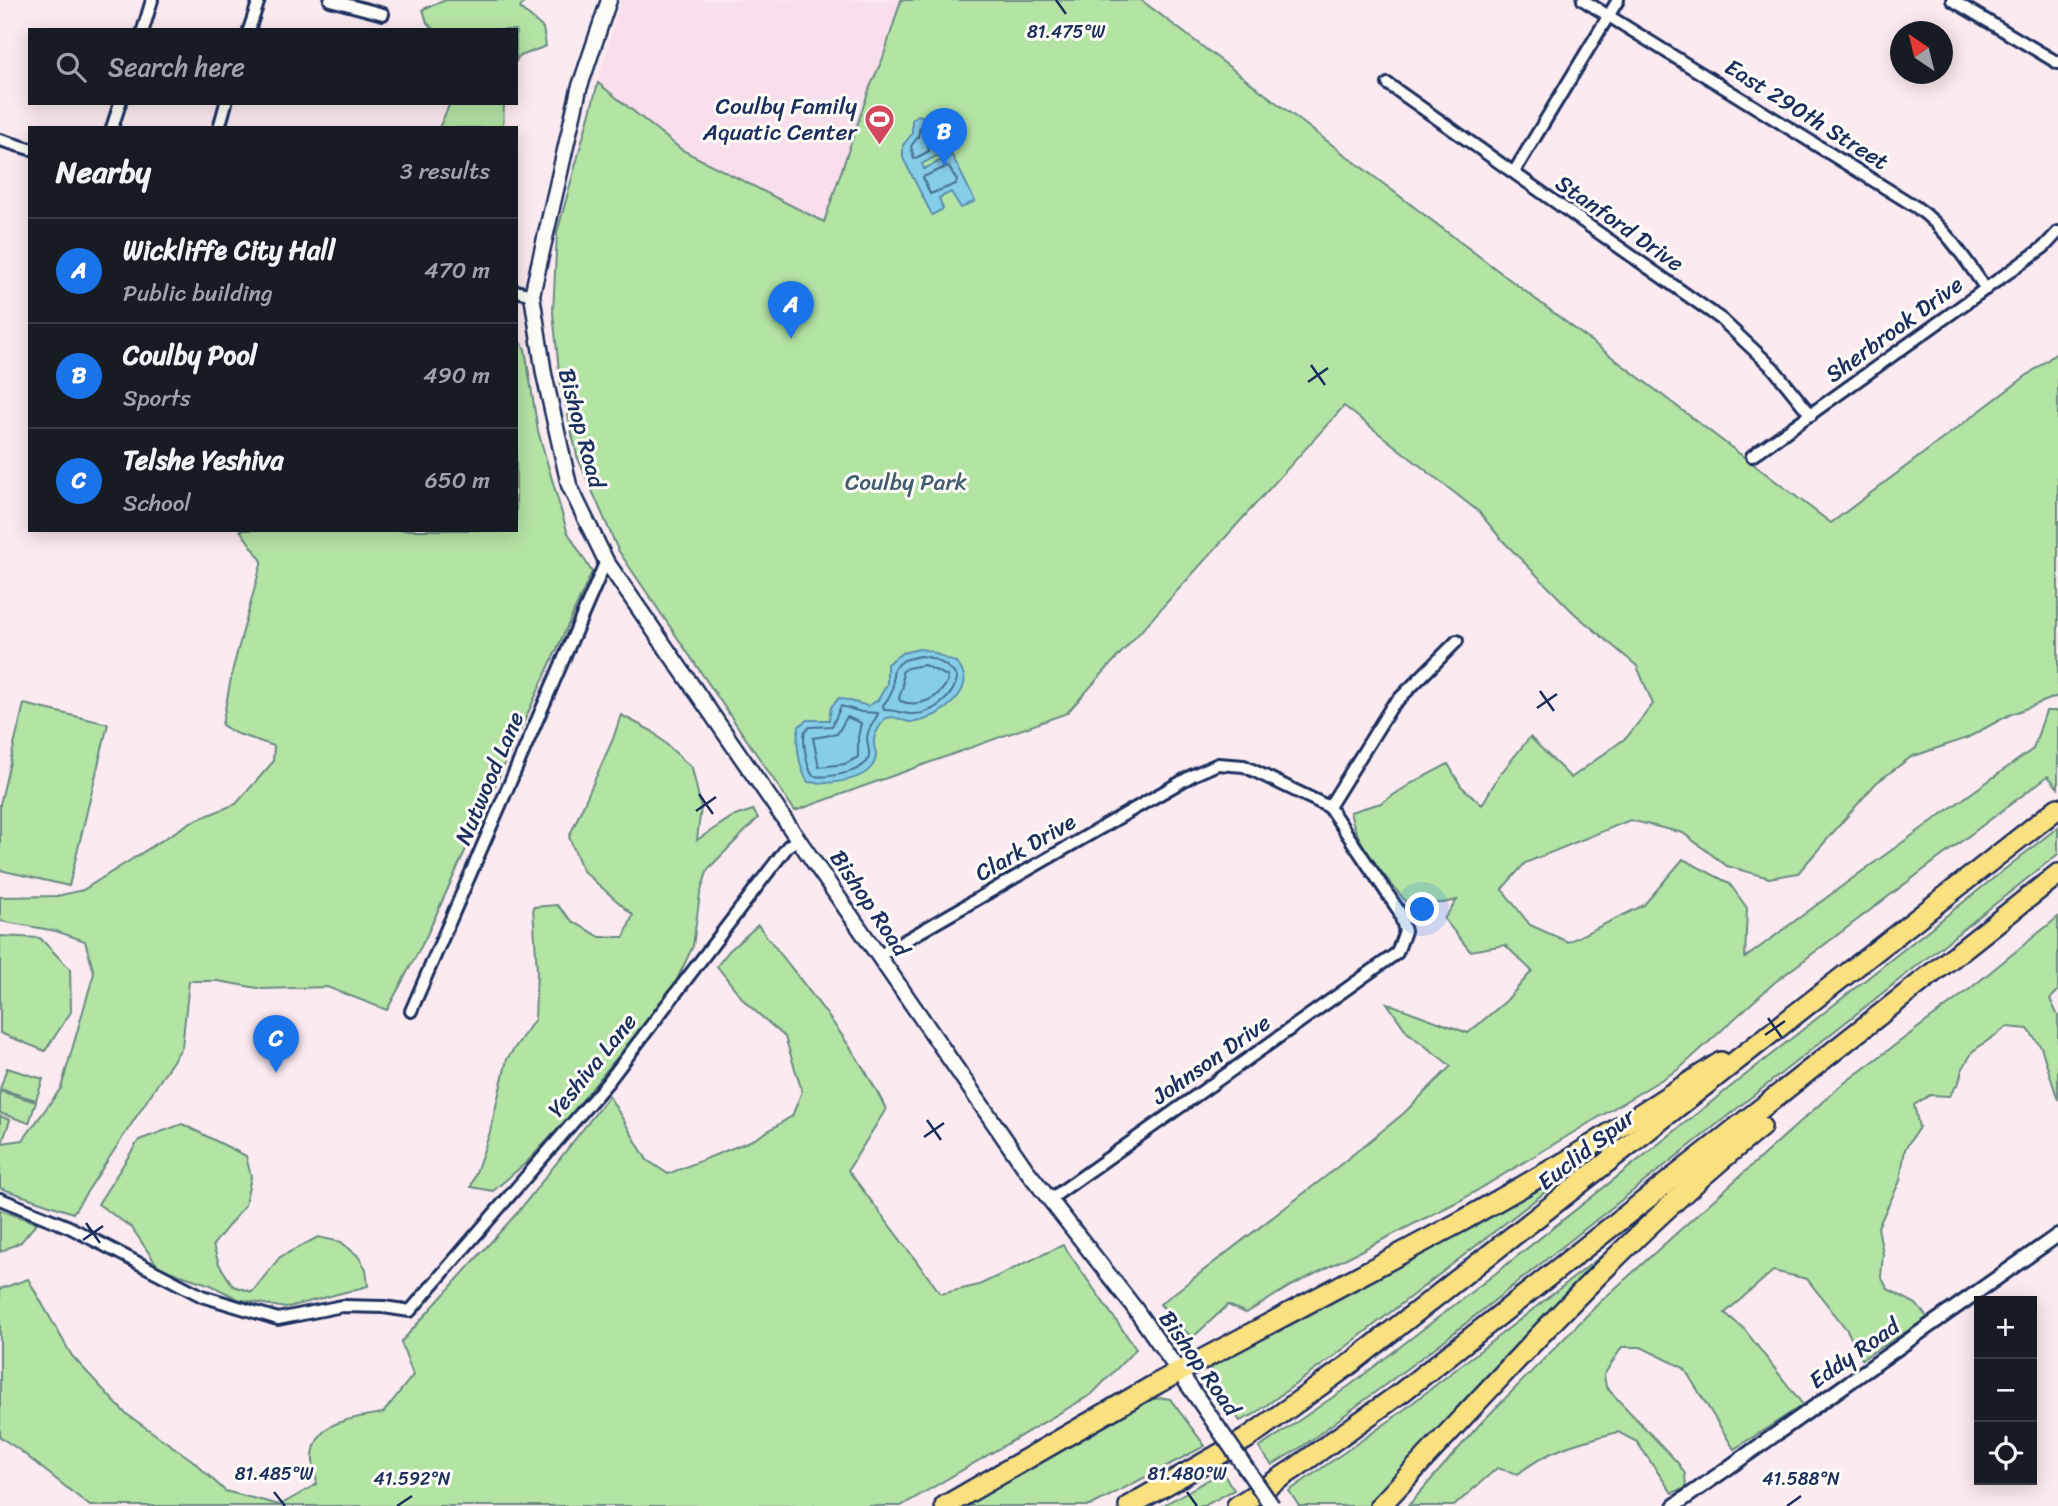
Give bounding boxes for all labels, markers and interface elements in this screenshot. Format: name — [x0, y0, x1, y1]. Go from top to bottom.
text: 81.475°W — [1027, 16, 1106, 48]
north arrow — [1890, 21, 1953, 84]
search box — [28, 28, 518, 105]
text: Search here — [108, 44, 245, 90]
street label: East 290th Street — [1716, 47, 1897, 182]
icon: search — [52, 48, 90, 86]
place label: Coulby Family Aquatic Center — [702, 86, 859, 153]
sports icon: Coulby Family Aquatic Center — [863, 102, 897, 146]
pin: B — [921, 108, 967, 166]
text: Nearby — [56, 145, 151, 199]
text: 3 results — [400, 151, 490, 192]
street label: Stanford Drive — [1547, 164, 1693, 283]
text: Wickliffe City Hall — [123, 227, 335, 273]
text: A — [71, 250, 87, 291]
text: 470 m — [424, 250, 490, 291]
street label: Sherbrook Drive — [1816, 265, 1972, 394]
text: Public building — [123, 273, 273, 314]
pin: A — [768, 281, 814, 339]
text: Coulby Pool — [123, 332, 257, 378]
text: B — [72, 355, 86, 396]
text: 490 m — [423, 355, 490, 396]
street label: Bishop Road — [546, 364, 618, 494]
text: Sports — [123, 378, 191, 419]
text: Telshe Yeshiva — [123, 437, 284, 483]
text: C — [72, 460, 86, 501]
text: 650 m — [425, 460, 490, 501]
park label: Coulby Park — [845, 462, 967, 503]
text: School — [123, 483, 191, 524]
street label: Nutwood Lane — [443, 705, 536, 851]
street label: Clark Drive — [967, 802, 1084, 893]
street label: Bishop Road — [818, 841, 922, 967]
your location — [1405, 892, 1439, 926]
street label: Yeshiva Lane — [537, 1003, 648, 1127]
street label: Johnson Drive — [1142, 1003, 1280, 1116]
pin: C — [253, 1015, 299, 1073]
street label: Euclid Spur — [1528, 1097, 1646, 1201]
map controls — [1974, 1296, 2037, 1485]
button: + — [1974, 1296, 2037, 1359]
street label: Bishop Road — [1148, 1301, 1253, 1427]
street label: Eddy Road — [1800, 1306, 1910, 1400]
button: − — [1974, 1359, 2037, 1422]
button: locate — [1974, 1422, 2037, 1485]
text: 81.485°W — [235, 1458, 314, 1490]
text: 81.480°W — [1147, 1458, 1228, 1490]
text: 41.592°N — [373, 1463, 451, 1495]
text: 41.588°N — [1762, 1463, 1840, 1495]

